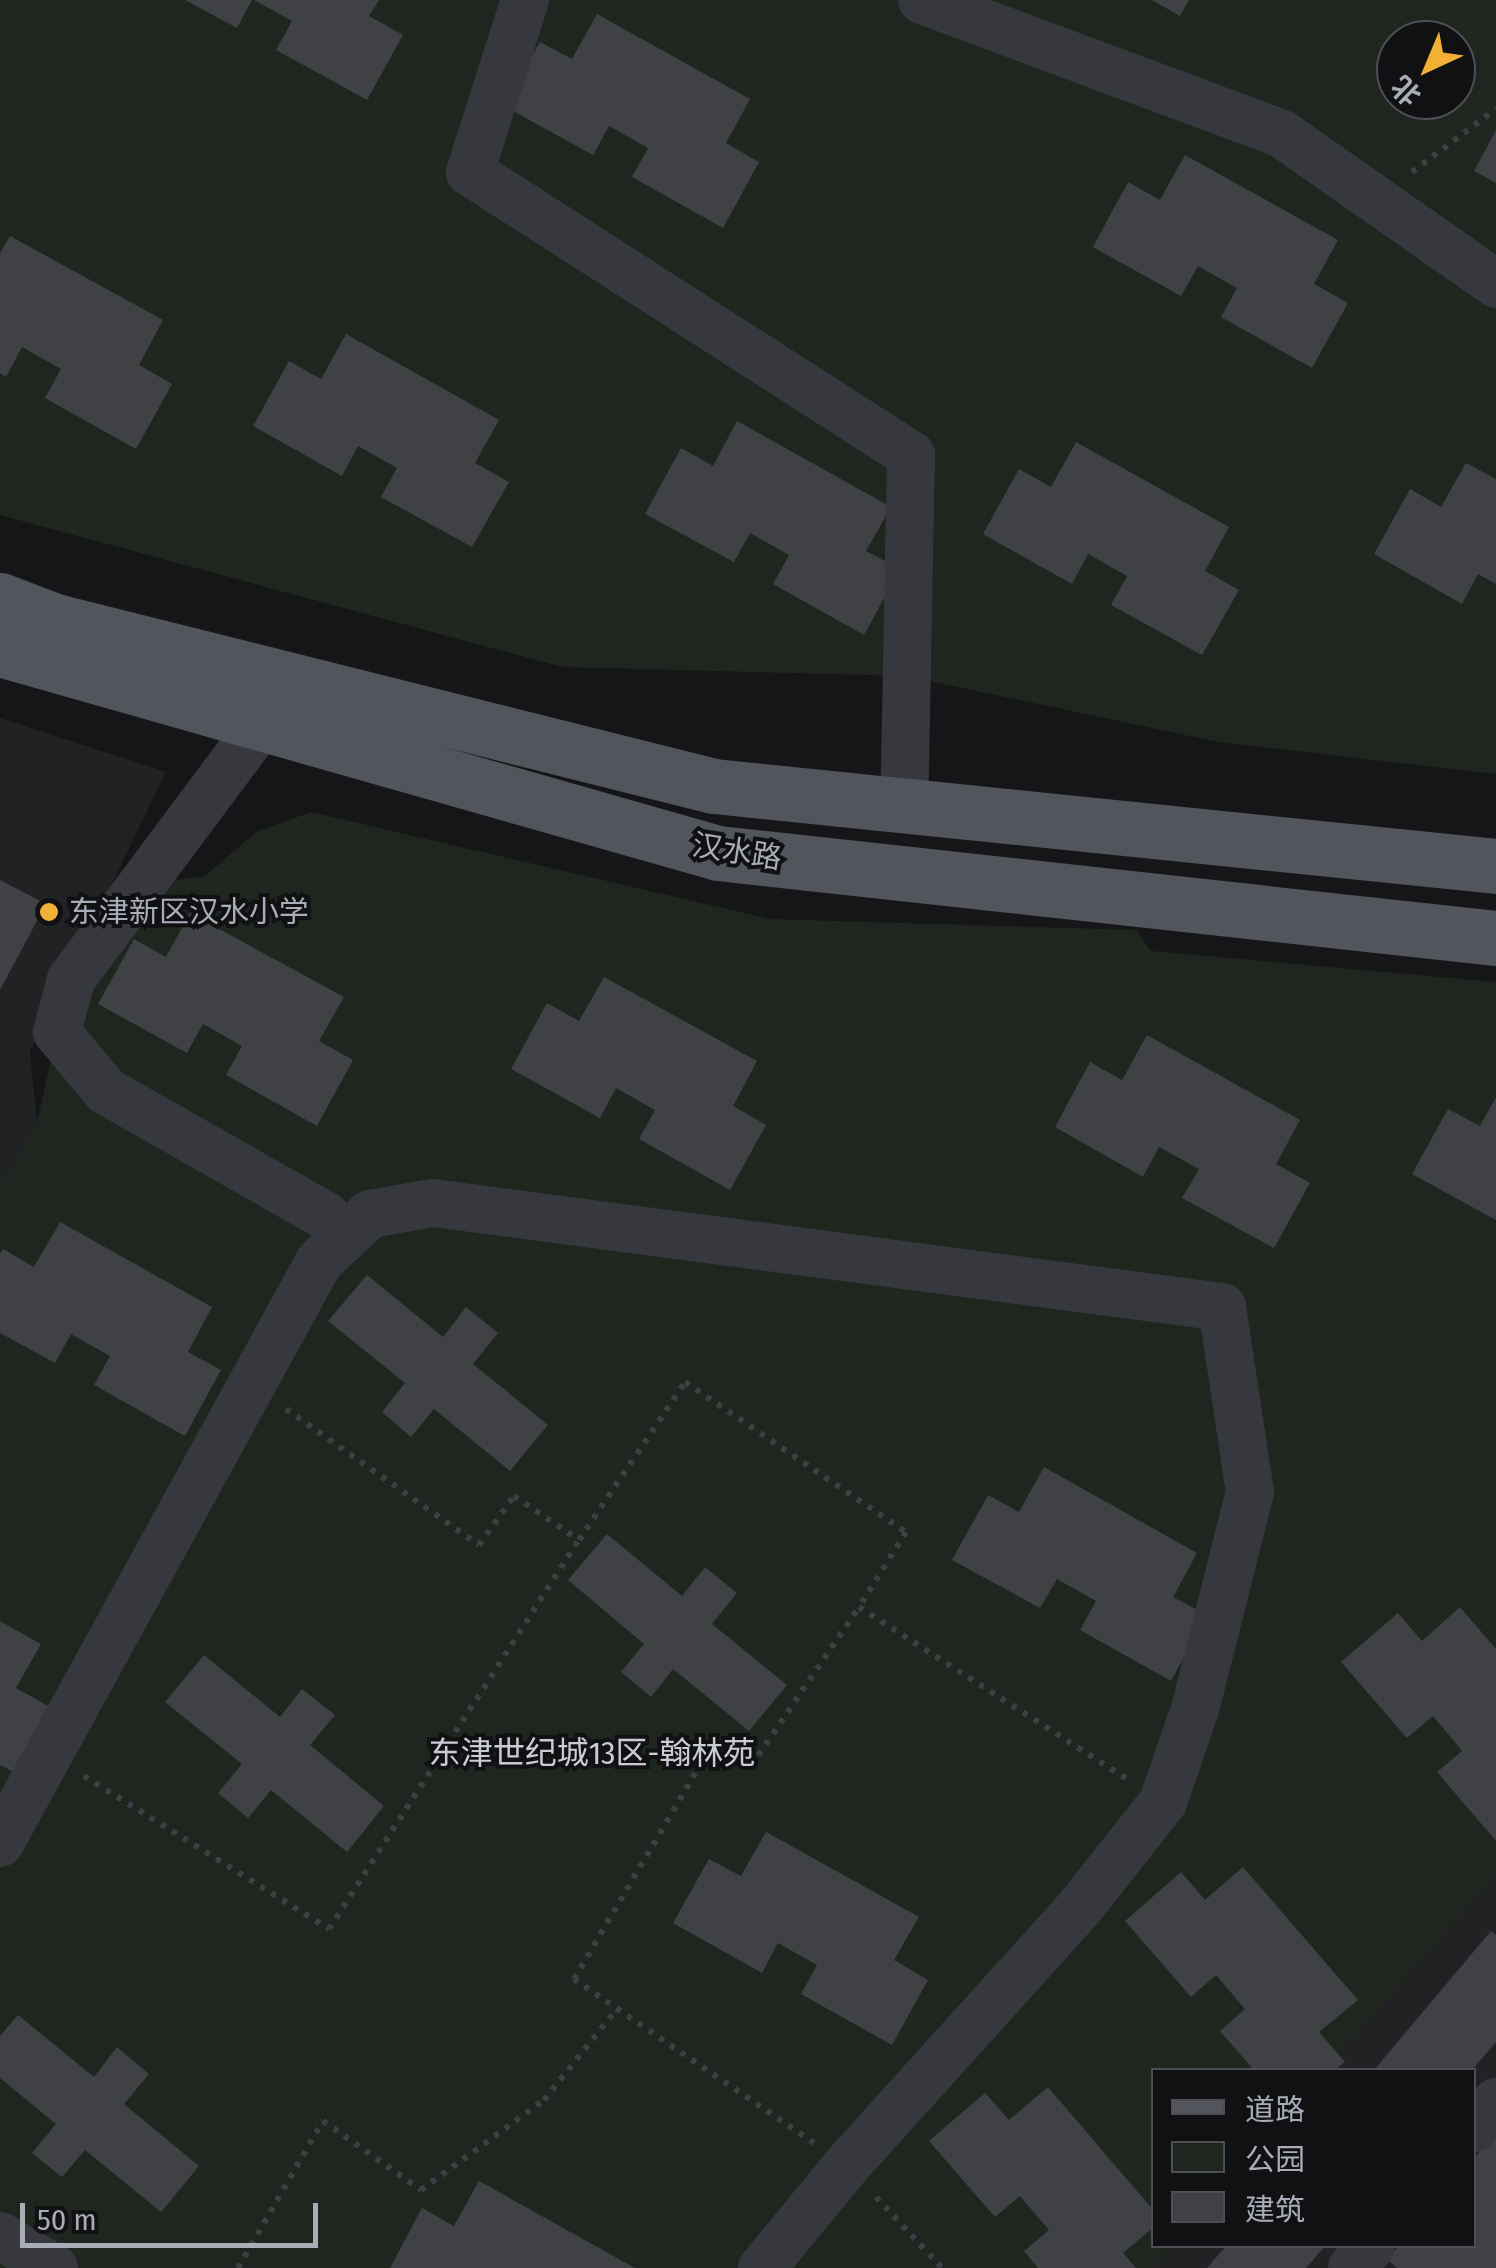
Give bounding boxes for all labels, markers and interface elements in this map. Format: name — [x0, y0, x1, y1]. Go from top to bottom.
north arrow — [1376, 20, 1476, 120]
text: 北 — [1385, 69, 1428, 112]
street label: 汉水路 — [690, 827, 784, 877]
place label: 东津新区汉水小学 — [69, 894, 309, 930]
marker: 东津新区汉水小学 — [38, 901, 60, 923]
district label: 东津世纪城13区-翰林苑 — [429, 1734, 755, 1772]
legend — [1151, 2068, 1476, 2248]
text: 道路 — [1245, 2092, 1305, 2128]
text: 公园 — [1245, 2142, 1305, 2178]
scale bar — [25, 2183, 322, 2245]
text: 建筑 — [1245, 2192, 1305, 2228]
text: 50 m — [37, 2202, 97, 2238]

